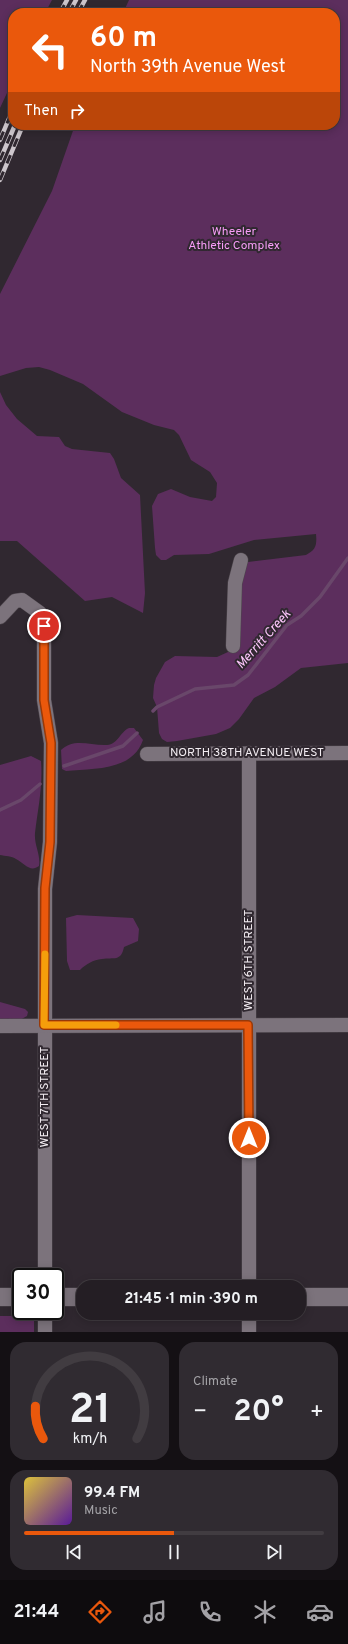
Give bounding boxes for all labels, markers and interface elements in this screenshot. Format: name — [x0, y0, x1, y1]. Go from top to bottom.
text: 60 m — [90, 21, 157, 57]
icon: left — [24, 24, 76, 76]
text: North 39th Avenue West — [90, 56, 286, 79]
icon: right — [66, 100, 88, 122]
text: Then — [24, 102, 58, 121]
park label: Wheeler Athletic Complex — [188, 224, 280, 254]
water label: Merritt Creek — [233, 607, 295, 673]
pin — [27, 609, 61, 643]
icon: arrive — [33, 615, 55, 637]
street label: NORTH 38TH AVENUE WEST — [170, 745, 324, 761]
street label: WEST 6TH STREET — [241, 909, 257, 1011]
street label: WEST 7TH STREET — [37, 1047, 53, 1147]
position arrow — [228, 1117, 270, 1159]
speed limit sign: 30 — [12, 1268, 64, 1320]
text: 21:45 · 1 min · 390 m — [124, 1290, 258, 1309]
text: Climate — [193, 1374, 238, 1390]
text: 21 — [68, 1385, 111, 1438]
text: 20° — [233, 1394, 284, 1431]
text: − — [193, 1399, 207, 1426]
text: + — [310, 1399, 324, 1426]
text: km/h — [72, 1430, 107, 1448]
text: 99.4 FM — [84, 1484, 140, 1503]
text: Music — [84, 1503, 118, 1519]
icon: previous — [63, 1541, 85, 1563]
icon: pause — [163, 1541, 185, 1563]
icon: next — [263, 1541, 285, 1563]
icon: directions — [86, 1598, 114, 1626]
icon: music — [141, 1598, 169, 1626]
icon: phone — [196, 1598, 224, 1626]
icon: climate — [251, 1598, 279, 1626]
icon: car — [306, 1598, 334, 1626]
text: 21:44 — [14, 1601, 59, 1624]

